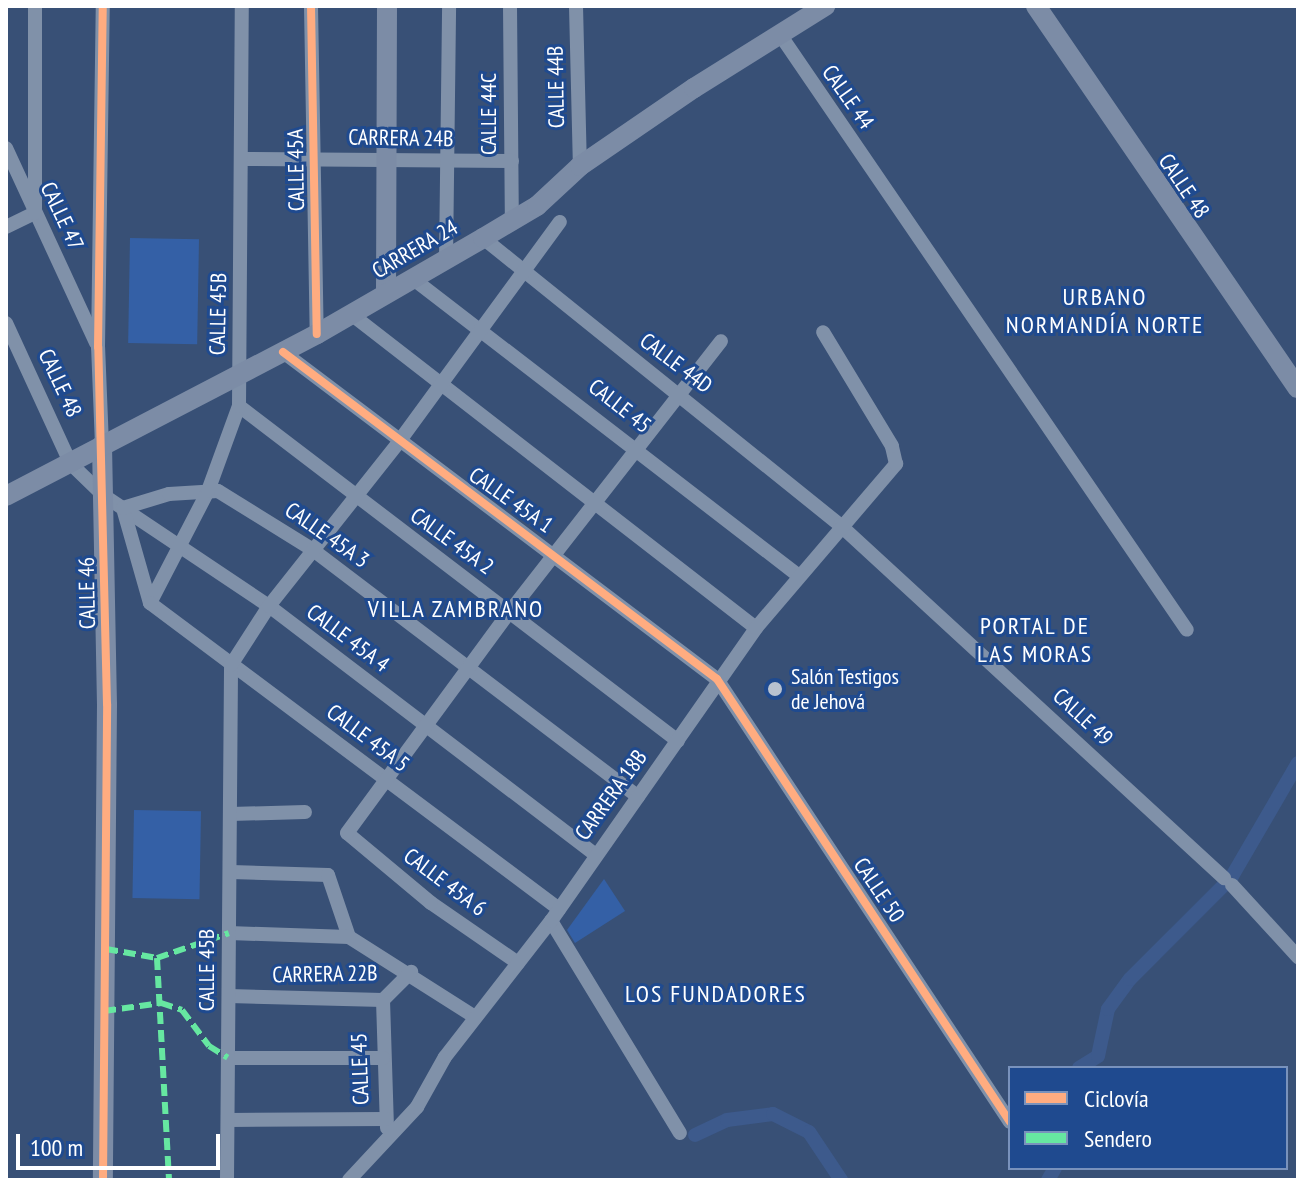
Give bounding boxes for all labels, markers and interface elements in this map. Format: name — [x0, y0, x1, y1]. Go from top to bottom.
street label: CALLE 44B — [542, 46, 570, 128]
street label: CALLE 44 — [817, 60, 879, 134]
street label: CALLE 44C — [476, 73, 502, 155]
street label: CARRERA 24B — [348, 124, 454, 152]
street label: CALLE 45A — [282, 129, 310, 211]
street label: CALLE 48 — [1153, 149, 1215, 223]
street label: CALLE 47 — [35, 178, 89, 254]
street label: CARRERA 24 — [367, 214, 463, 284]
street label: CALLE 45B — [204, 273, 232, 355]
district label: URBANO NORMANDÍA NORTE — [1005, 283, 1205, 339]
street label: CALLE 44D — [635, 327, 717, 399]
street label: CALLE 48 — [33, 345, 87, 421]
street label: CALLE 45 — [583, 373, 657, 439]
street label: CALLE 45A 1 — [464, 461, 558, 539]
street label: CALLE 45A 3 — [280, 496, 374, 574]
street label: CALLE 45A 2 — [405, 502, 499, 580]
street label: CALLE 46 — [73, 557, 101, 629]
district label: VILLA ZAMBRANO — [367, 595, 545, 623]
street label: CALLE 45A 4 — [301, 598, 395, 678]
district label: PORTAL DE LAS MORAS — [977, 612, 1093, 668]
place label: Salón Testigos de Jehová — [791, 663, 900, 714]
marker: Salón Testigos de Jehová — [766, 680, 784, 698]
street label: CALLE 49 — [1048, 683, 1118, 751]
street label: CALLE 45A 5 — [321, 698, 415, 778]
street label: CARRERA 18B — [569, 744, 653, 846]
street label: CALLE 45A 6 — [398, 842, 492, 922]
street label: CALLE 50 — [848, 853, 910, 927]
street label: CALLE 45B — [194, 929, 220, 1011]
street label: CARRERA 22B — [272, 960, 378, 988]
district label: LOS FUNDADORES — [625, 980, 807, 1008]
street label: CALLE 45 — [346, 1033, 374, 1105]
legend — [1008, 1066, 1288, 1170]
text: Ciclovía — [1084, 1083, 1149, 1114]
scale bar — [20, 1118, 224, 1168]
text: Sendero — [1084, 1123, 1152, 1154]
text: 100 m — [30, 1132, 83, 1163]

